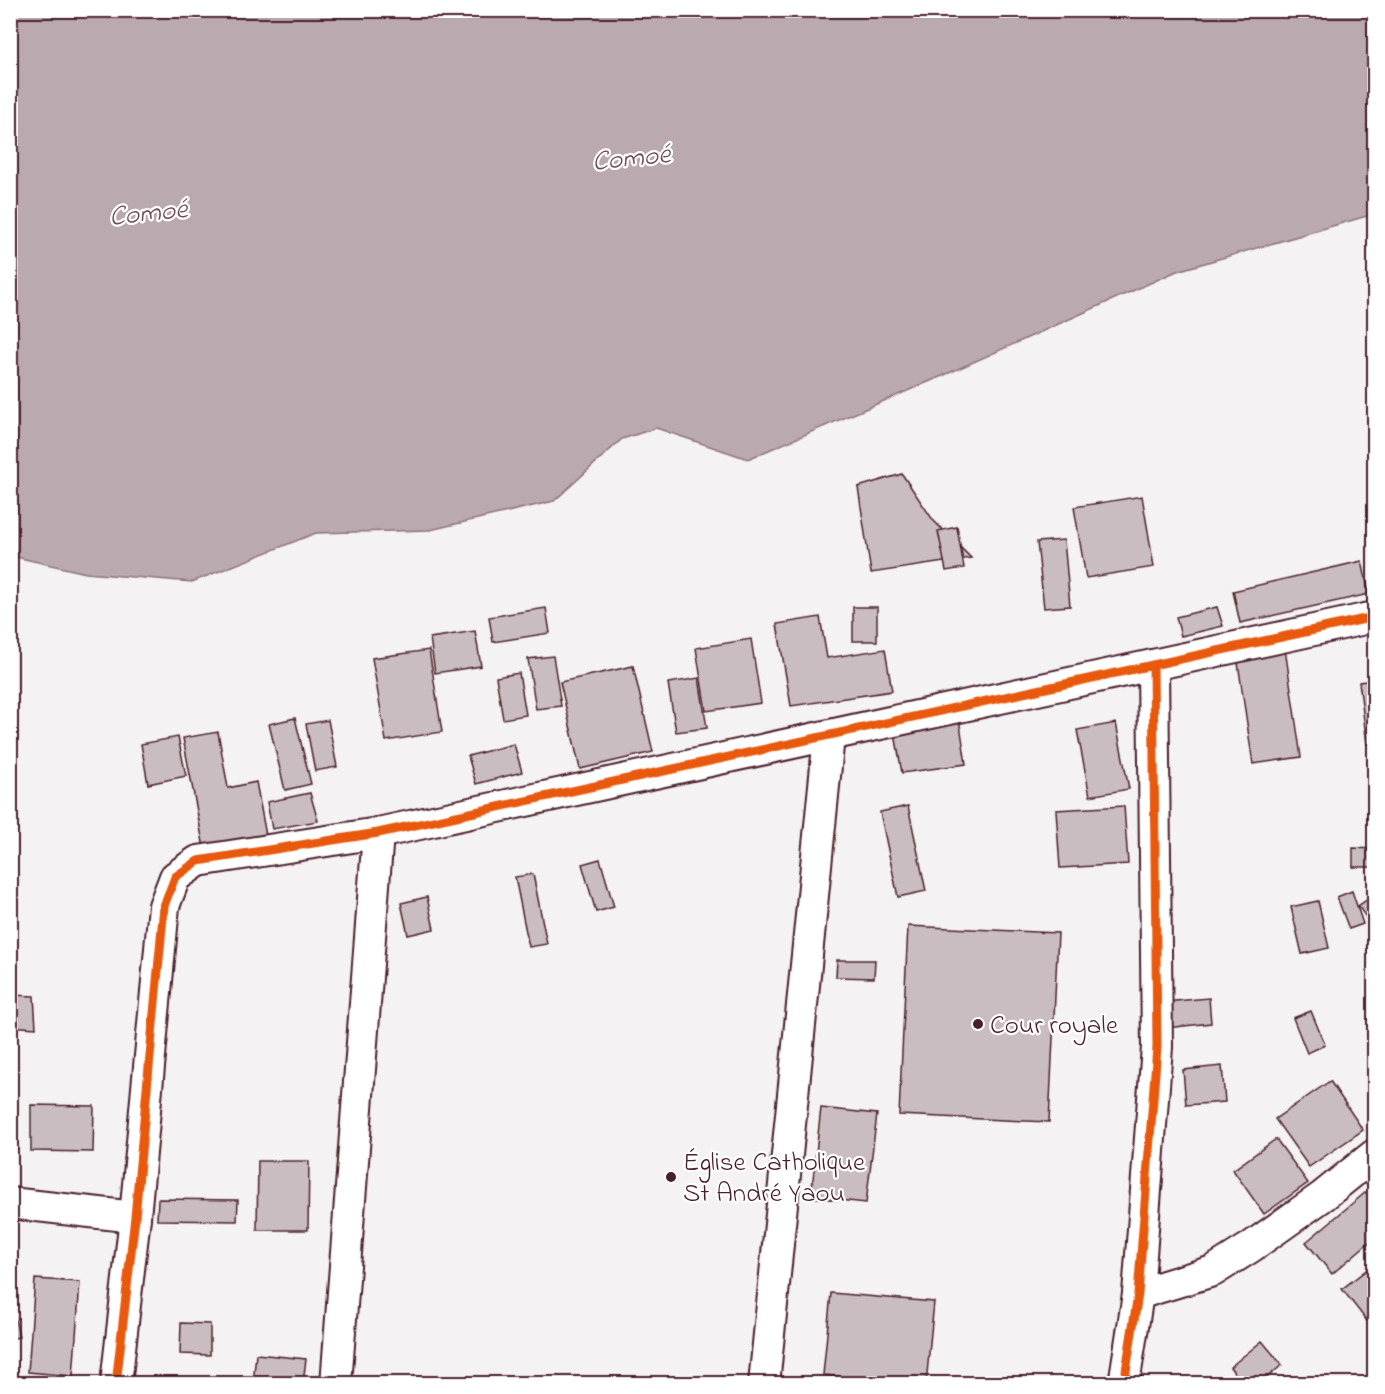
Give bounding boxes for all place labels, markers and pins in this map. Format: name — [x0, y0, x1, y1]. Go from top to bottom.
place label: Cour royale — [990, 1007, 1119, 1046]
marker: Cour royale — [971, 1017, 985, 1031]
place label: Église Catholique St André Yaou — [683, 1144, 866, 1214]
marker: Église Catholique St André Yaou — [664, 1170, 678, 1184]

